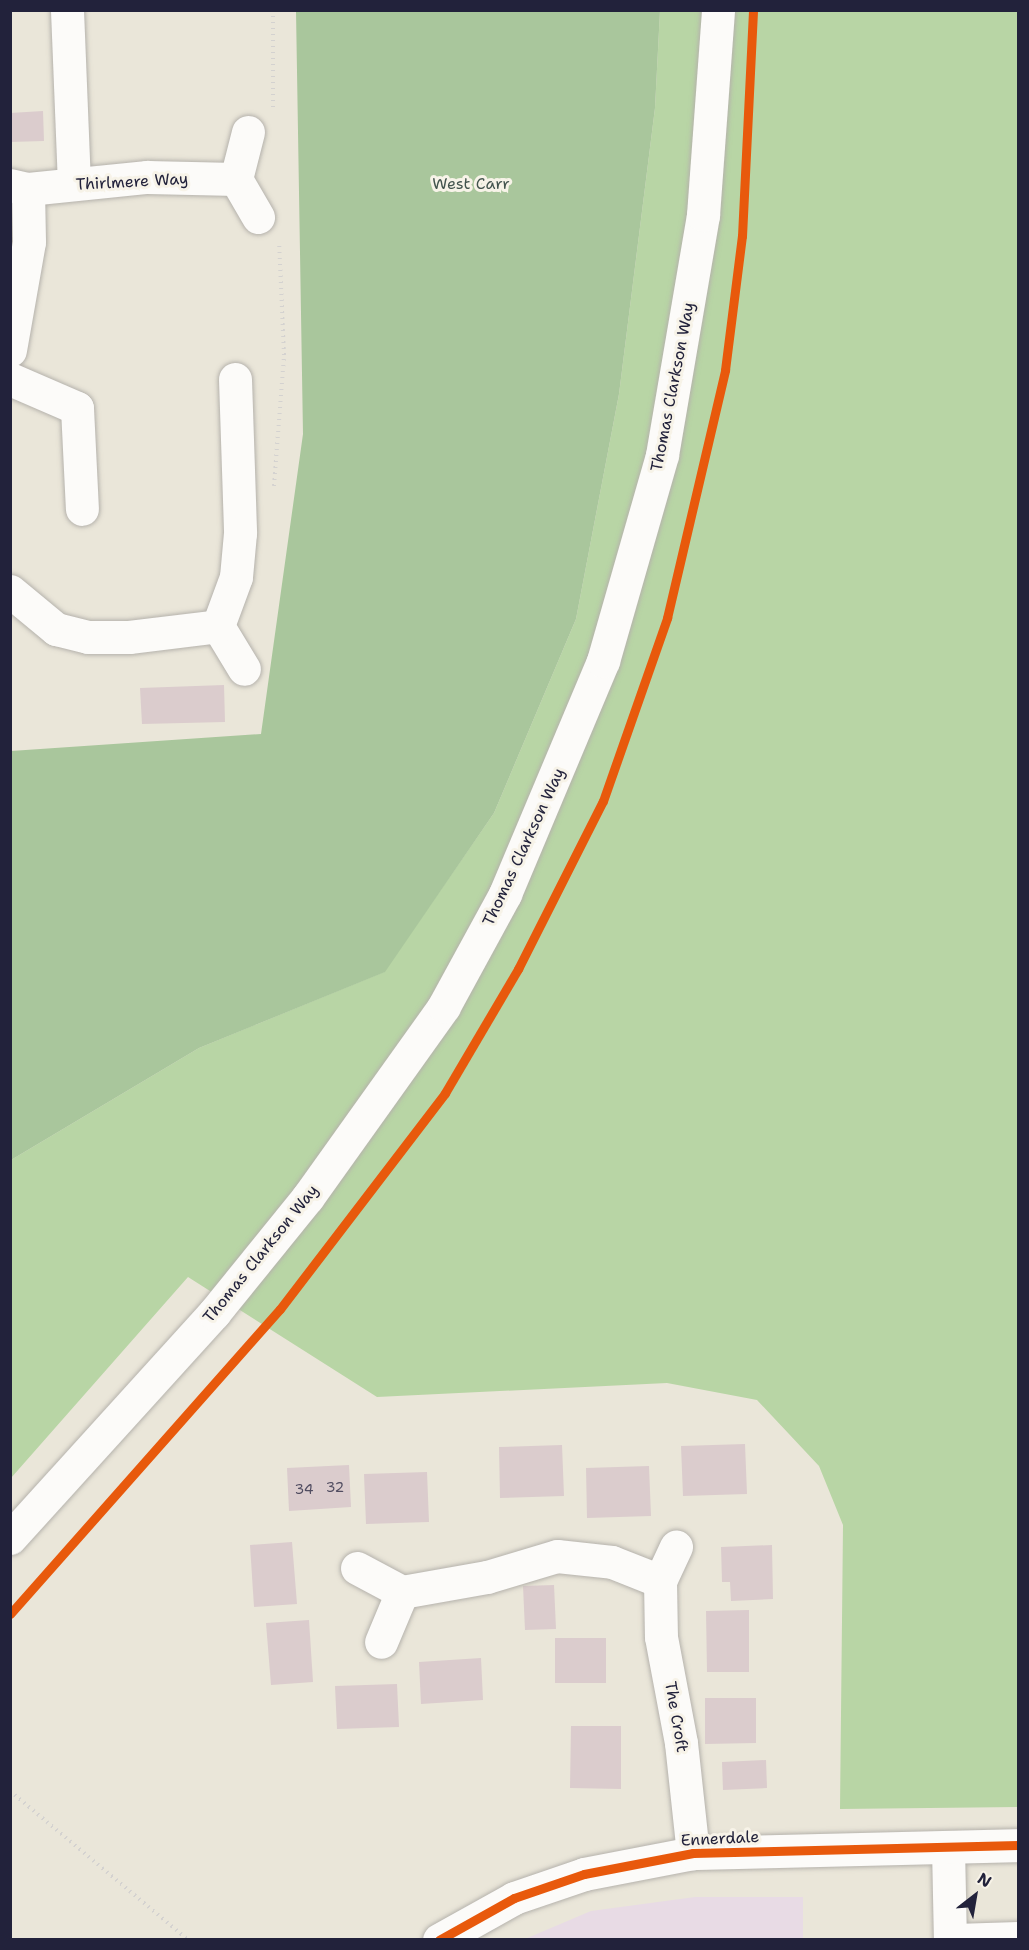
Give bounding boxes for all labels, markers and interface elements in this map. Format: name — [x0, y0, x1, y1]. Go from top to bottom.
street label: Thirlmere Way — [75, 169, 189, 195]
park label: West Carr — [432, 174, 510, 194]
street label: Thomas Clarkson Way — [647, 301, 699, 473]
street label: Thomas Clarkson Way — [479, 765, 569, 929]
street label: Thomas Clarkson Way — [199, 1181, 323, 1327]
house number: 32 — [326, 1479, 344, 1495]
house number: 34 — [294, 1481, 314, 1497]
street label: The Croft — [660, 1680, 692, 1754]
street label: Ennerdale — [680, 1827, 760, 1851]
north arrow — [945, 1866, 1005, 1926]
text: N — [974, 1868, 995, 1892]

